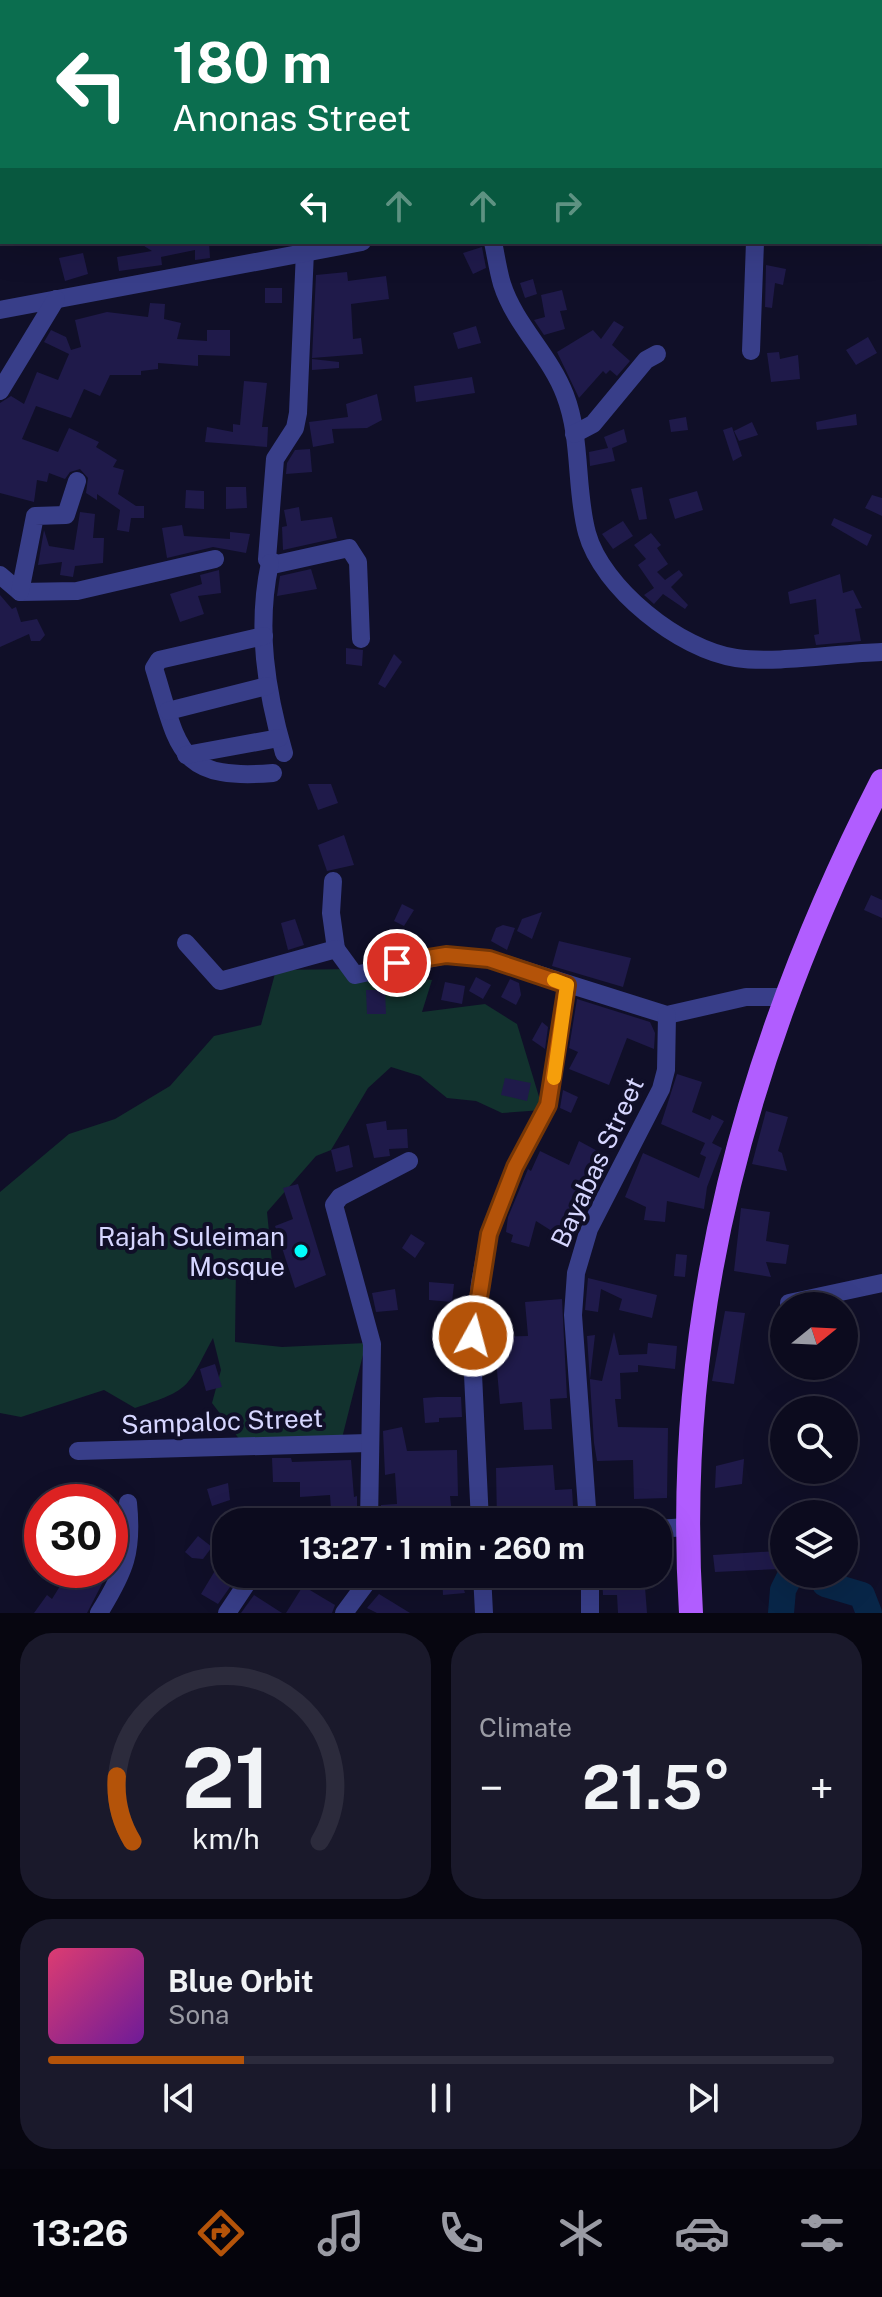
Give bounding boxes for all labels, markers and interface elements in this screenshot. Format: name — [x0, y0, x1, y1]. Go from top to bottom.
text: 180 m — [172, 30, 332, 96]
icon: left — [40, 32, 144, 136]
text: Anonas Street — [172, 97, 411, 139]
icon: left — [293, 184, 337, 228]
icon: ahead — [377, 184, 421, 228]
icon: ahead — [461, 184, 505, 228]
icon: right — [545, 184, 589, 228]
pin — [363, 929, 431, 997]
icon: arrive — [375, 941, 419, 985]
street label: Bayabas Street — [544, 1072, 650, 1252]
place label: Rajah Suleiman Mosque — [98, 1221, 285, 1282]
marker: Rajah Suleiman Mosque — [292, 1242, 310, 1260]
north arrow — [770, 1292, 858, 1380]
map controls — [770, 1292, 858, 1588]
position arrow — [431, 1294, 515, 1378]
button: search — [770, 1396, 858, 1484]
street label: Sampaloc Street — [120, 1402, 324, 1440]
speed limit sign: 30 — [24, 1484, 128, 1588]
button: layers — [770, 1500, 858, 1588]
text: 13:27 · 1 min · 260 m — [299, 1530, 585, 1566]
text: Climate — [479, 1712, 572, 1743]
text: 21 — [181, 1729, 270, 1827]
text: 21.5° — [582, 1752, 731, 1823]
text: − — [479, 1762, 503, 1814]
text: + — [810, 1762, 834, 1814]
text: km/h — [192, 1822, 259, 1855]
text: Blue Orbit — [168, 1963, 314, 1999]
text: Sona — [168, 1999, 229, 2030]
icon: previous — [157, 2076, 201, 2120]
icon: pause — [419, 2076, 463, 2120]
icon: next — [681, 2076, 725, 2120]
icon: directions — [193, 2205, 249, 2261]
icon: music — [313, 2205, 369, 2261]
icon: phone — [433, 2205, 489, 2261]
icon: climate — [553, 2205, 609, 2261]
icon: car — [674, 2205, 730, 2261]
icon: filters — [794, 2205, 850, 2261]
text: 13:26 — [32, 2212, 129, 2254]

